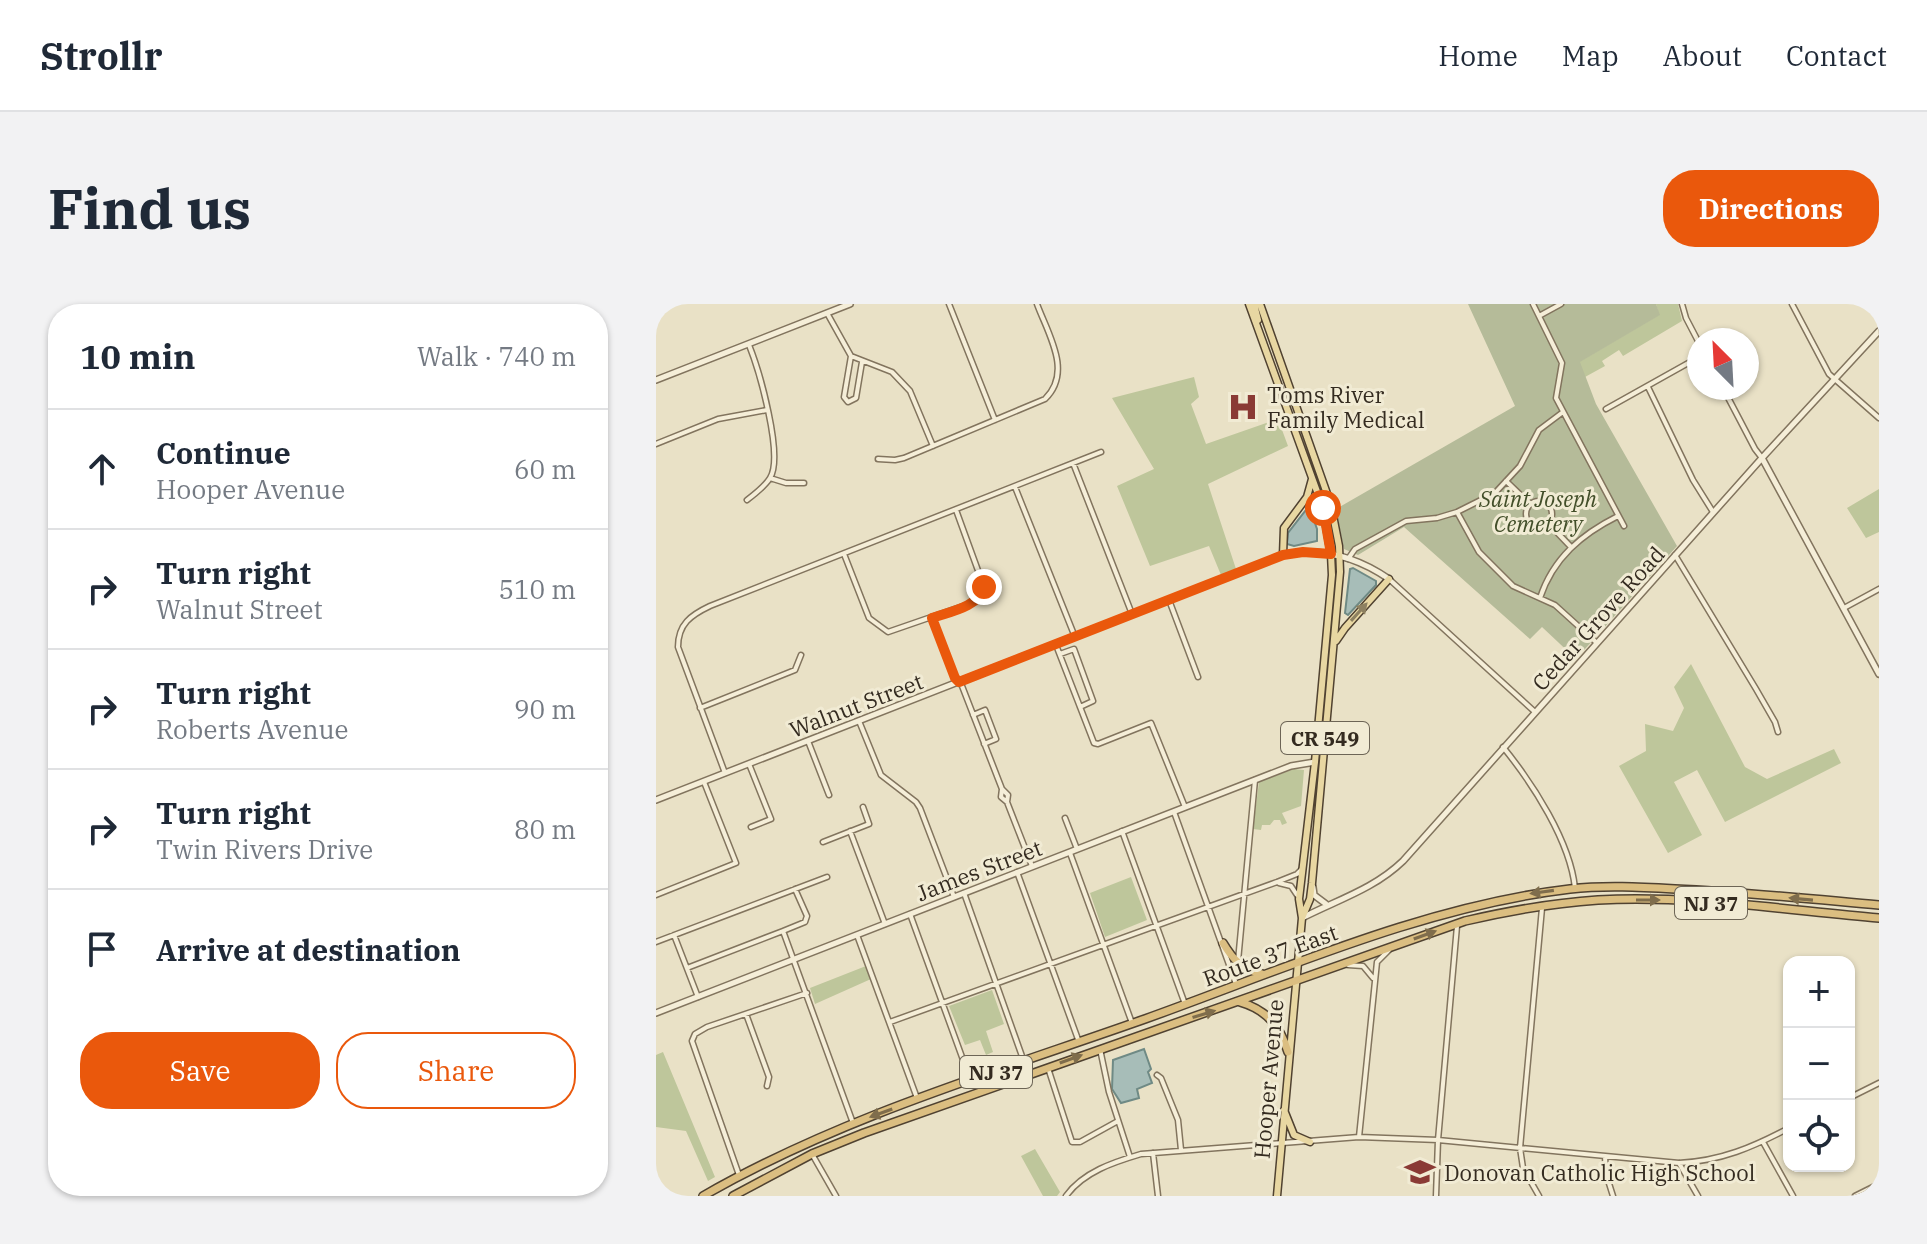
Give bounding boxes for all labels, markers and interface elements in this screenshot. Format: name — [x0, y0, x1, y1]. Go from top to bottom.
text: Strollr — [40, 31, 162, 80]
text: Home — [1438, 37, 1518, 74]
text: Map — [1562, 37, 1619, 74]
text: About — [1663, 37, 1742, 74]
text: Contact — [1786, 37, 1887, 74]
button: Directions — [1663, 170, 1879, 247]
text: Find us — [48, 172, 251, 244]
north arrow — [1687, 328, 1759, 400]
text: 10 min — [80, 334, 196, 378]
text: Walk · 740 m — [417, 339, 576, 373]
place label: Toms River Family Medical — [1267, 380, 1425, 434]
hospital icon: Toms River Family Medical — [1226, 390, 1260, 424]
text: Continue — [156, 433, 291, 472]
icon: ahead — [80, 447, 124, 491]
text: 60 m — [514, 452, 576, 486]
text: Hooper Avenue — [156, 472, 345, 506]
park label: Saint Joseph Cemetery — [1478, 484, 1597, 538]
route start — [1305, 490, 1341, 526]
street label: Cedar Grove Road — [1525, 540, 1671, 696]
text: Turn right — [156, 553, 311, 592]
icon: right — [80, 567, 124, 611]
route end — [966, 569, 1002, 605]
text: 510 m — [498, 572, 576, 606]
text: Walnut Street — [156, 592, 323, 626]
one-way arrow — [1349, 603, 1367, 622]
street label: Walnut Street — [785, 666, 927, 744]
text: Turn right — [156, 673, 311, 712]
icon: right — [80, 687, 124, 731]
text: 90 m — [514, 692, 576, 726]
text: Roberts Avenue — [156, 712, 349, 746]
road number: CR 549 — [1281, 722, 1369, 754]
text: Turn right — [156, 793, 311, 832]
icon: right — [80, 807, 124, 851]
text: 80 m — [514, 812, 576, 846]
text: Twin Rivers Drive — [156, 832, 373, 866]
street label: James Street — [912, 833, 1046, 907]
one-way arrow — [1529, 886, 1554, 899]
road number: NJ 37 — [1675, 887, 1747, 919]
one-way arrow — [1788, 892, 1813, 905]
one-way arrow — [1636, 894, 1661, 906]
street label: Route 37 East — [1199, 917, 1341, 993]
icon: arrive — [80, 927, 124, 971]
one-way arrow — [1413, 928, 1437, 941]
text: Arrive at destination — [156, 930, 461, 969]
map controls — [1783, 956, 1855, 1172]
button: + — [1783, 956, 1855, 1028]
street label: Hooper Avenue — [1247, 998, 1289, 1160]
one-way arrow — [1192, 1007, 1216, 1020]
button: − — [1783, 1028, 1855, 1100]
button: Save — [80, 1032, 320, 1109]
button: Share — [336, 1032, 576, 1109]
one-way arrow — [1059, 1053, 1083, 1065]
road number: NJ 37 — [960, 1056, 1032, 1088]
button: locate — [1783, 1100, 1855, 1172]
one-way arrow — [868, 1108, 892, 1120]
school or university icon: Donovan Catholic High School — [1403, 1155, 1437, 1189]
place label: Donovan Catholic High School — [1444, 1158, 1755, 1187]

